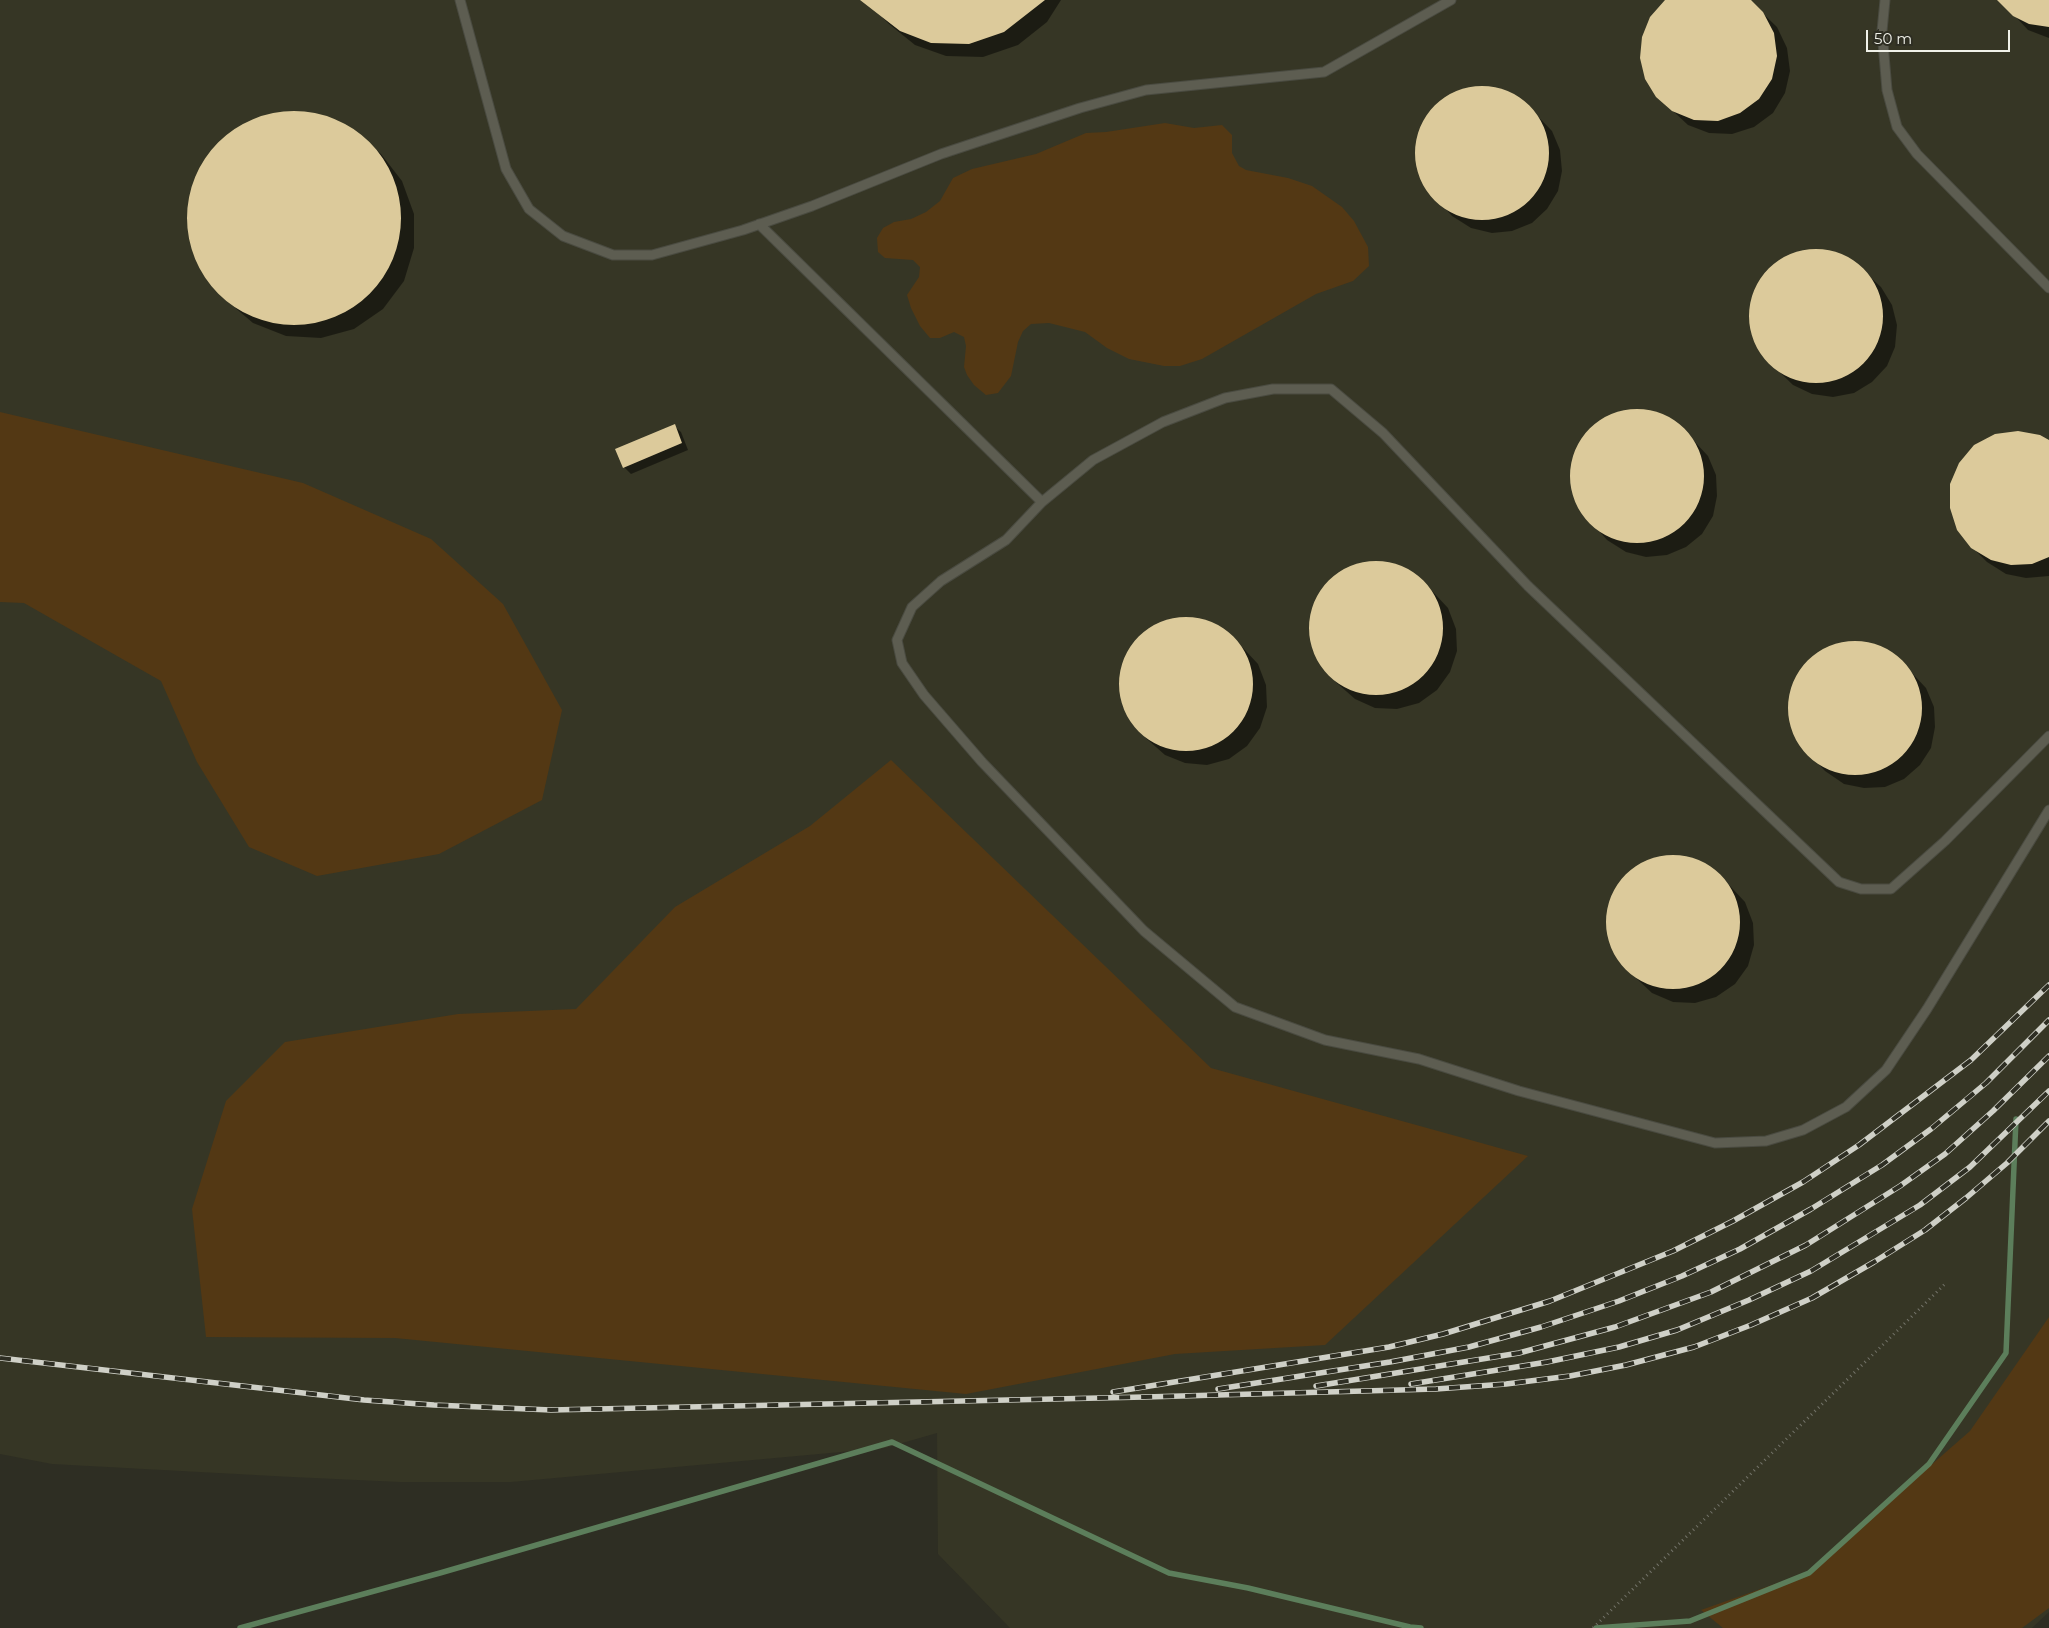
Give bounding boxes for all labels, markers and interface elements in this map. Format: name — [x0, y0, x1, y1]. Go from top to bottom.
scale bar — [1869, 20, 2013, 52]
text: 50 m — [1874, 29, 1912, 48]

